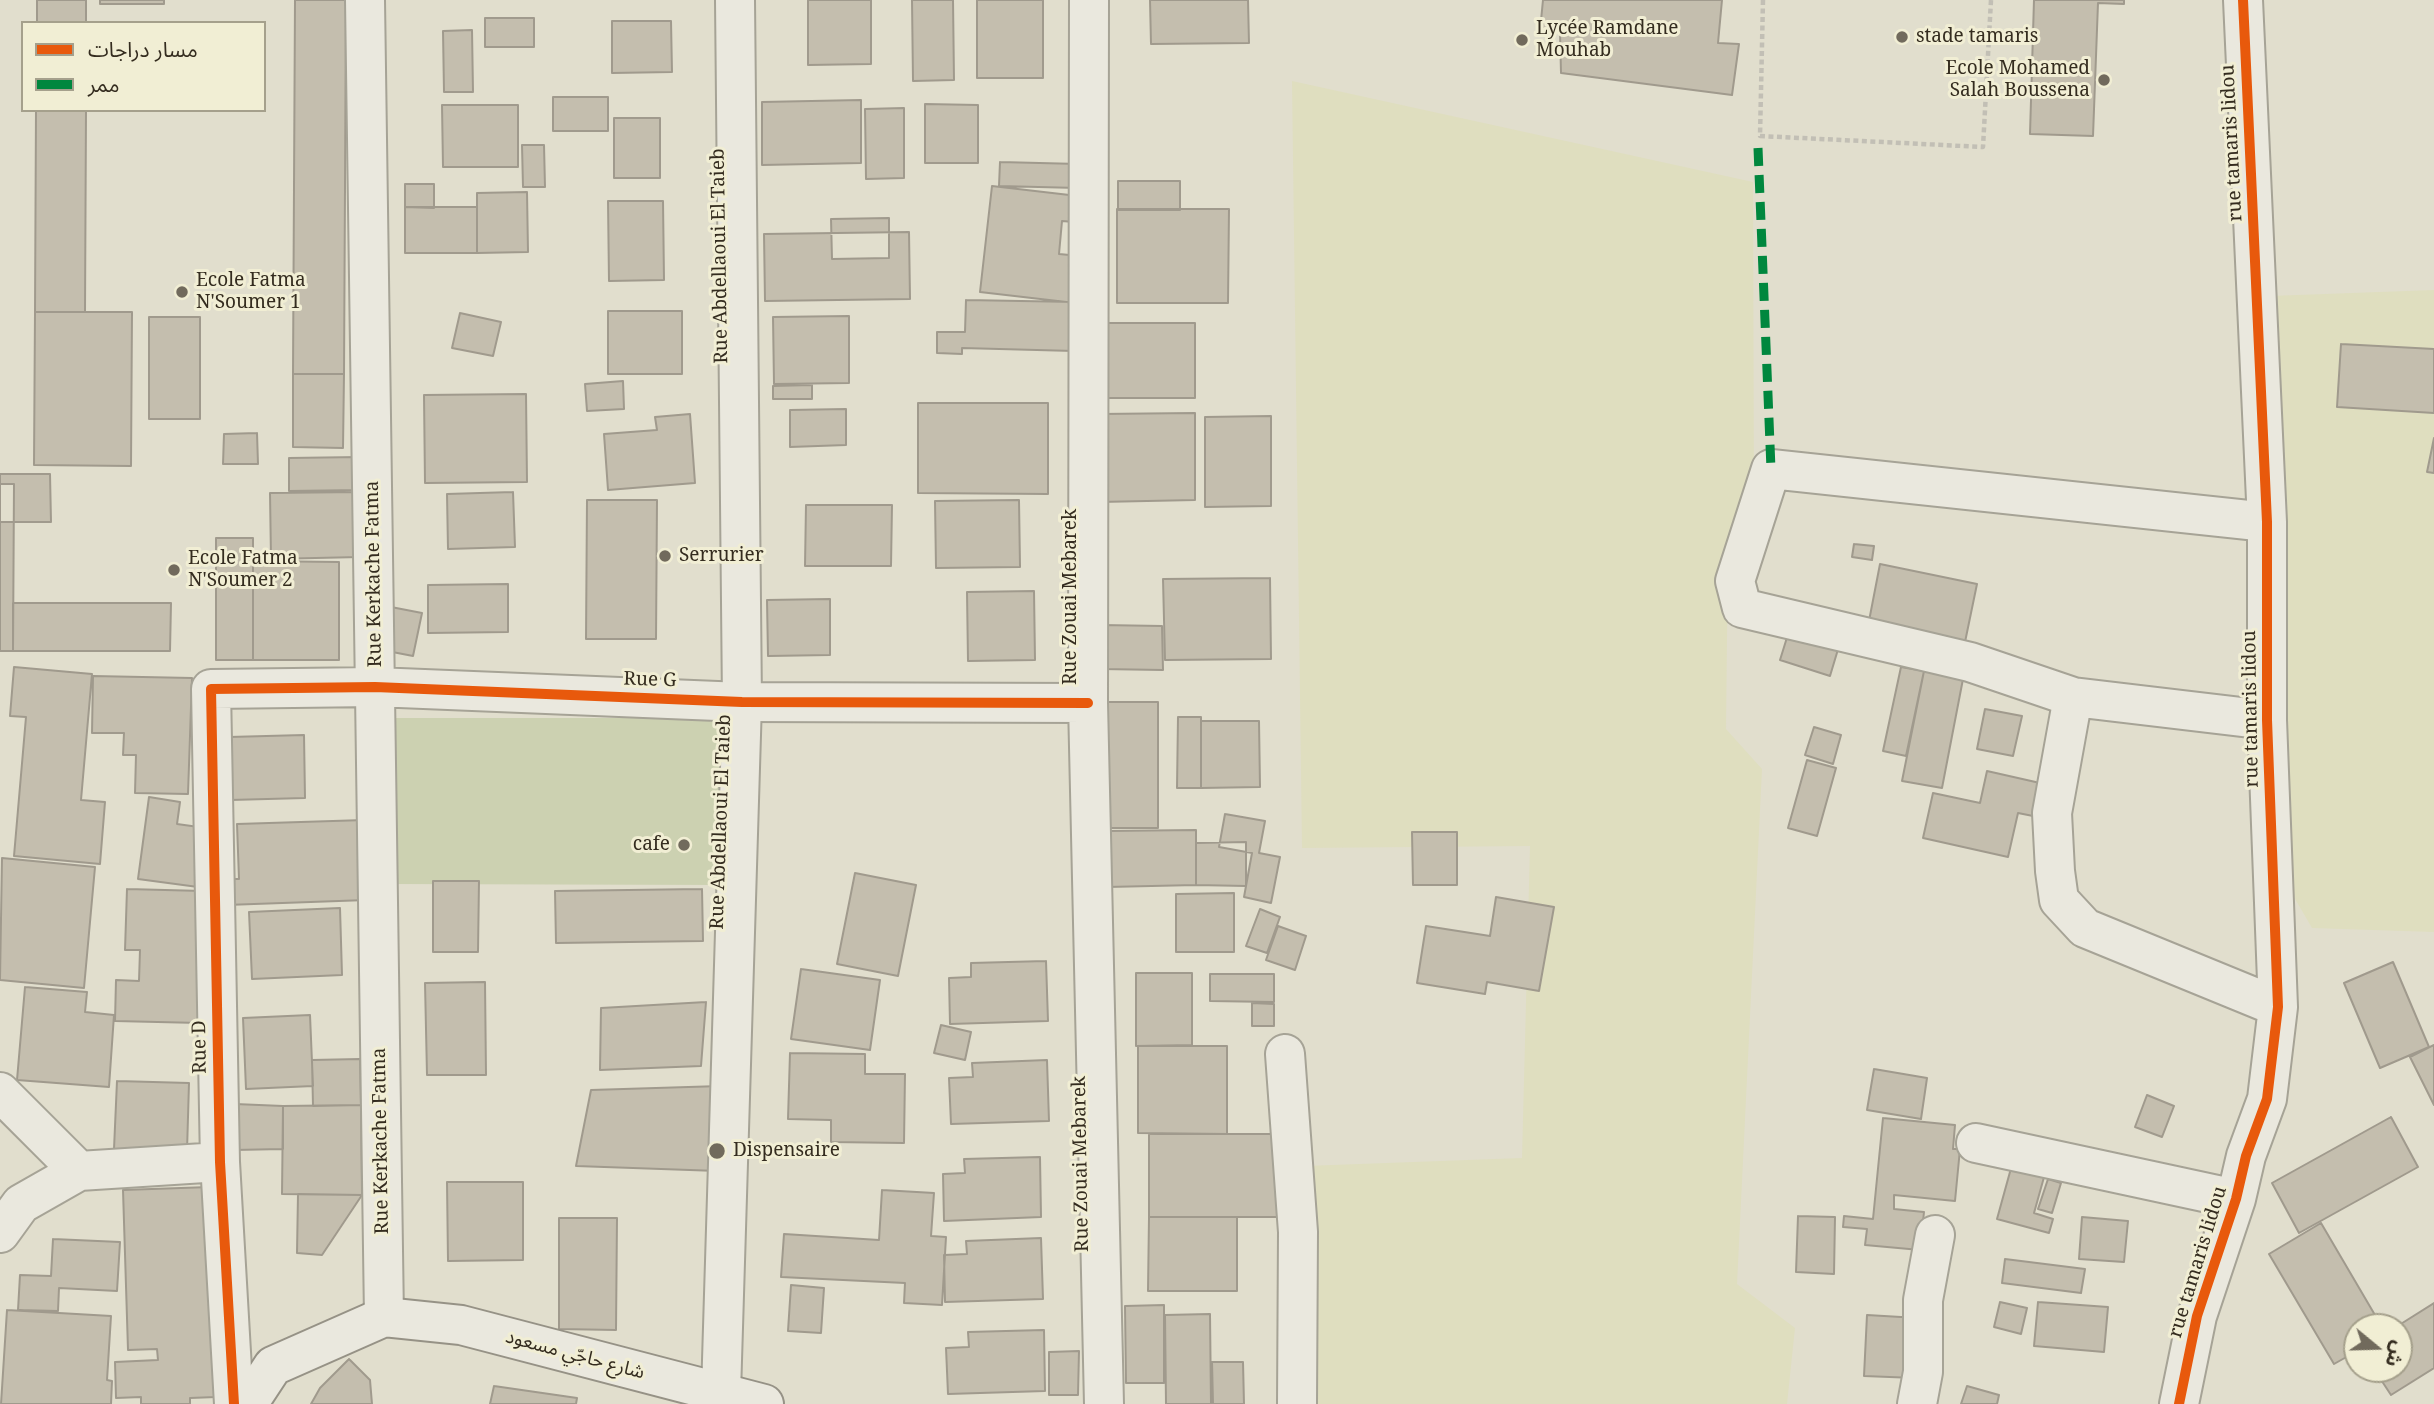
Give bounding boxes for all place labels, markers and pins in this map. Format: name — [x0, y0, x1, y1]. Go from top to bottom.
place label: Lycée Ramdane Mouhab — [1536, 18, 1679, 62]
place label: stade tamaris — [1916, 26, 2038, 48]
marker: stade tamaris — [1894, 29, 1910, 45]
marker: Lycée Ramdane Mouhab — [1514, 32, 1530, 48]
place label: Ecole Mohamed Salah Boussena — [1946, 58, 2090, 102]
marker: Ecole Mohamed Salah Boussena — [2096, 72, 2112, 88]
place label: Ecole Fatma N'Soumer 1 — [196, 270, 306, 314]
marker: Ecole Fatma N'Soumer 1 — [174, 284, 190, 300]
place label: Serrurier — [679, 545, 764, 567]
place label: Ecole Fatma N'Soumer 2 — [188, 548, 298, 592]
marker: Serrurier — [657, 548, 673, 564]
marker: Ecole Fatma N'Soumer 2 — [166, 562, 182, 578]
place label: cafe — [633, 834, 670, 856]
marker: cafe — [676, 837, 692, 853]
place label: Dispensaire — [733, 1140, 840, 1162]
marker: Dispensaire — [707, 1141, 727, 1161]

